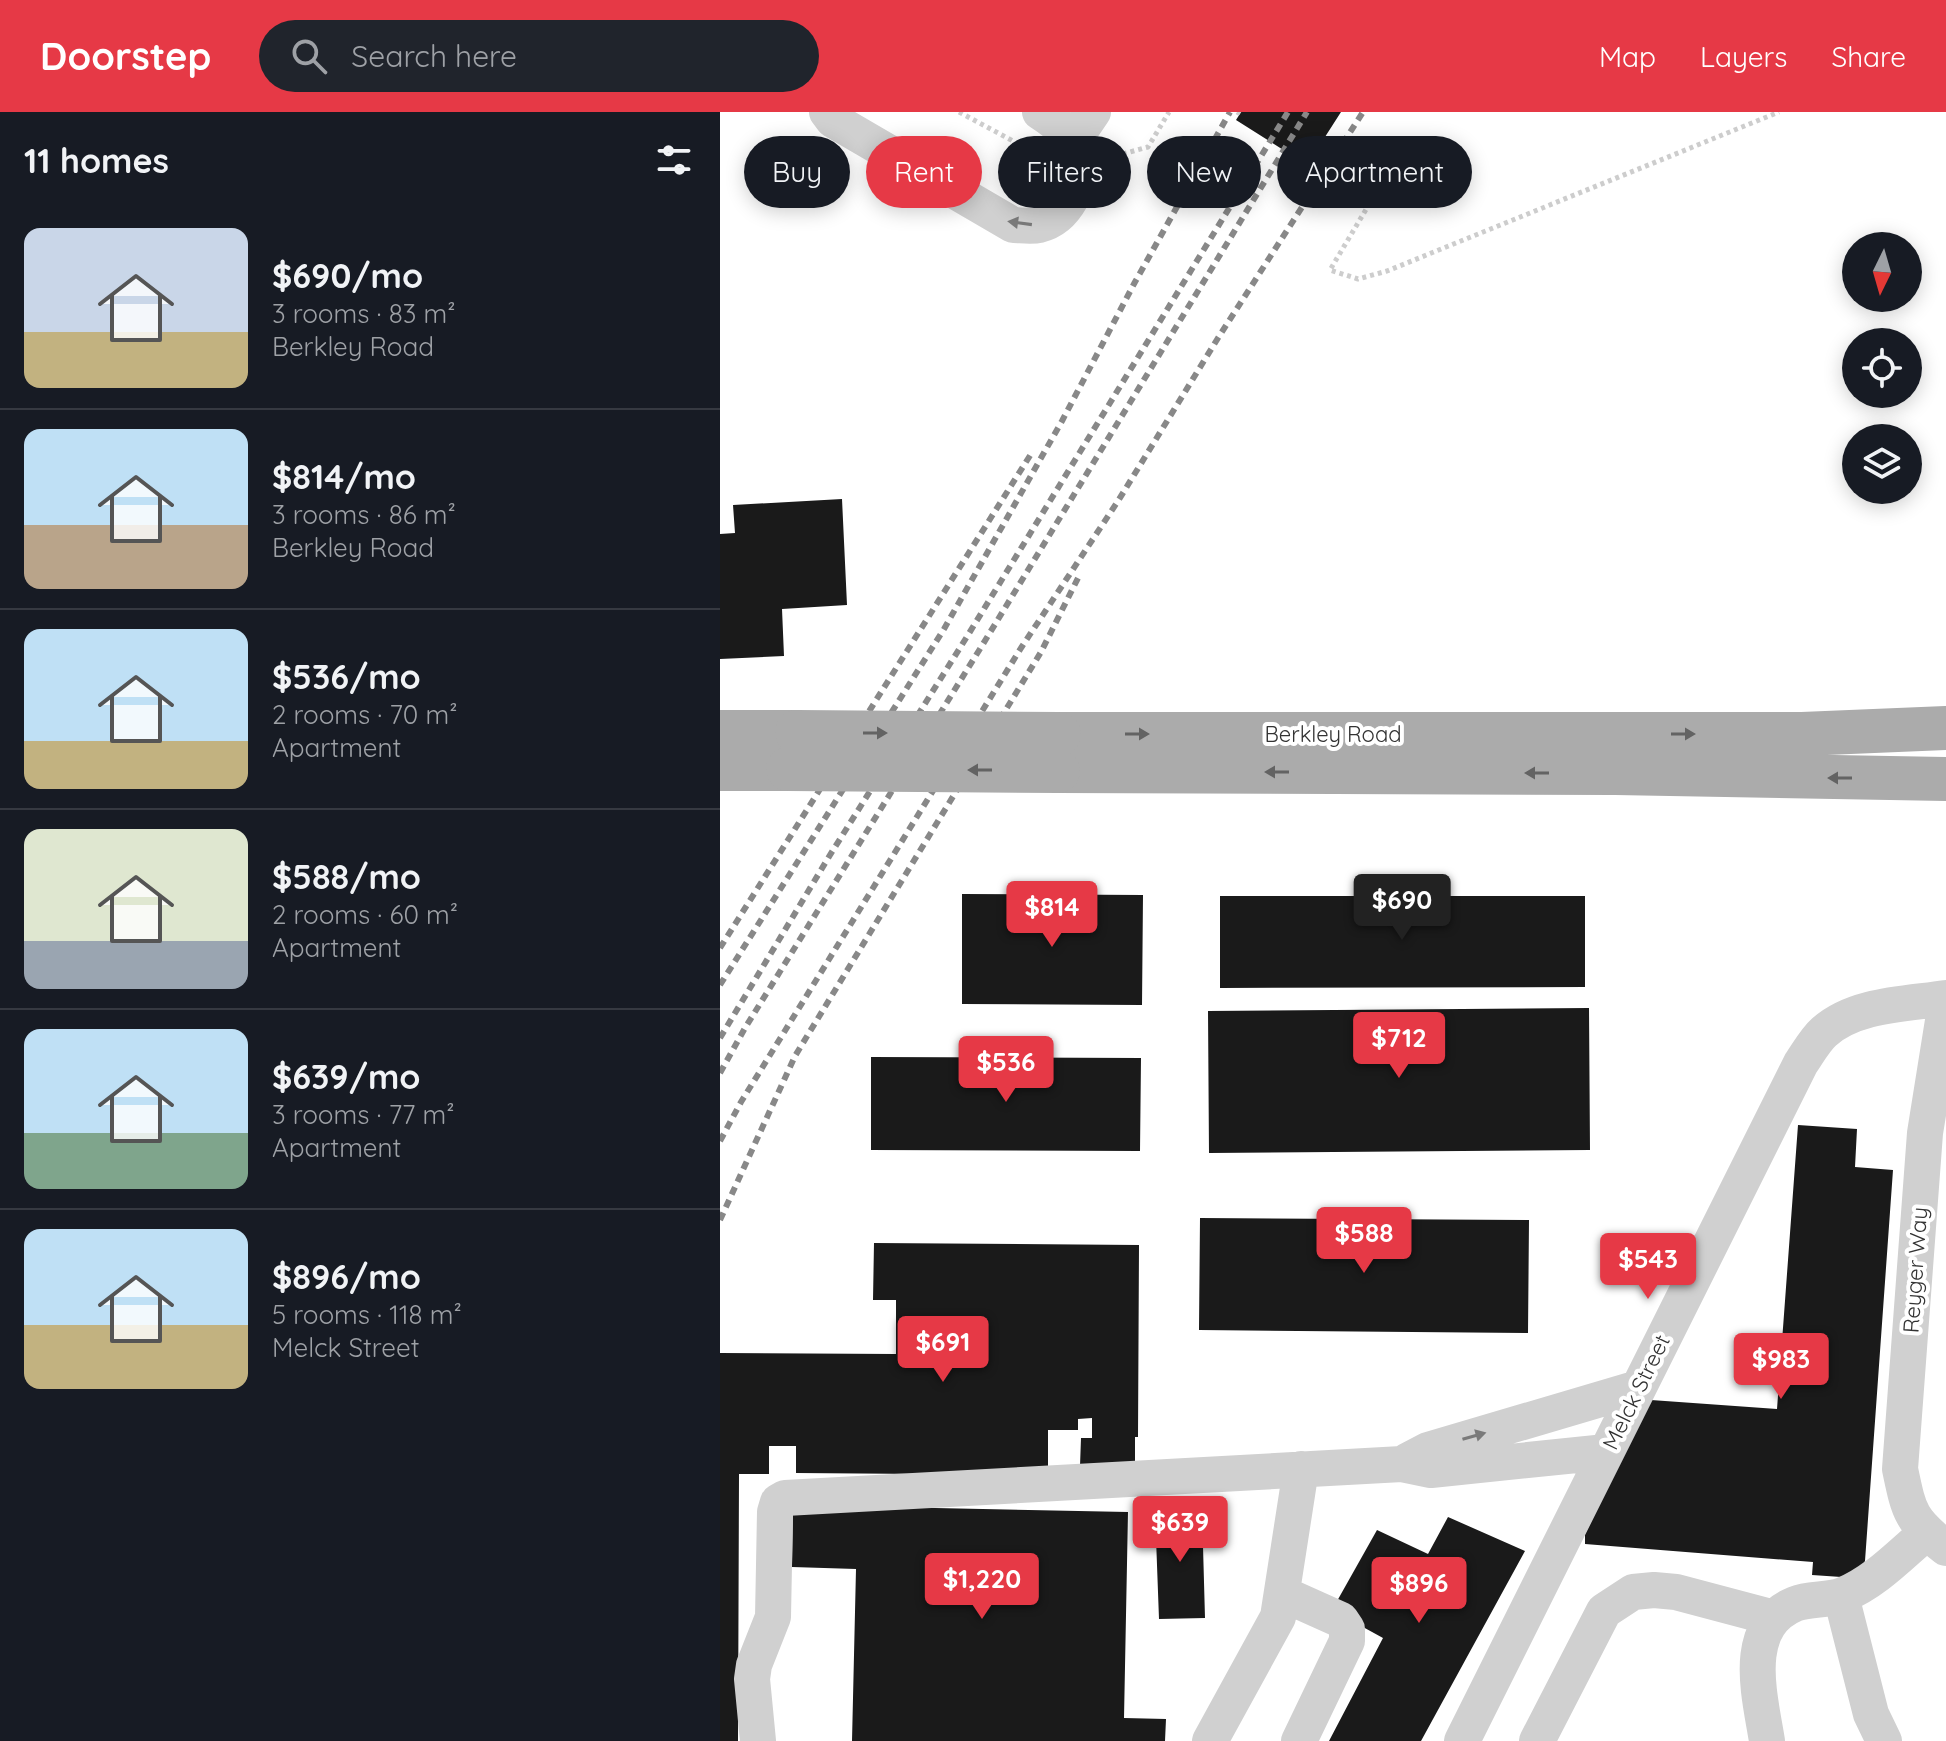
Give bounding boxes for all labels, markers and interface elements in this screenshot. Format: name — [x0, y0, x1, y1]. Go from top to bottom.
search box — [259, 20, 819, 92]
text: Doorstep — [40, 32, 211, 80]
icon: search — [287, 34, 331, 78]
text: Search here — [351, 37, 517, 75]
text: Map — [1599, 39, 1656, 74]
text: Layers — [1700, 39, 1787, 74]
text: Share — [1831, 39, 1906, 74]
chip: Buy — [744, 136, 850, 208]
chip: Rent — [866, 136, 982, 208]
chip: Filters — [998, 136, 1131, 208]
chip: New — [1147, 136, 1261, 208]
chip: Apartment — [1277, 136, 1472, 208]
icon: filters — [652, 138, 696, 182]
text: 11 homes — [24, 139, 169, 182]
one-way arrow — [1007, 216, 1032, 229]
north arrow — [1842, 232, 1922, 312]
map controls — [1842, 232, 1922, 504]
text: $690/mo — [272, 254, 423, 297]
icon: home — [88, 260, 184, 356]
text: 3 rooms · 83 m² — [272, 297, 455, 330]
button: locate — [1842, 328, 1922, 408]
text: Berkley Road — [272, 330, 434, 363]
button: layers — [1842, 424, 1922, 504]
text: $814/mo — [272, 455, 416, 498]
icon: home — [88, 461, 184, 557]
text: 3 rooms · 86 m² — [272, 498, 456, 531]
text: Berkley Road — [272, 531, 434, 564]
text: $536/mo — [272, 655, 421, 698]
icon: home — [88, 661, 184, 757]
text: 2 rooms · 70 m² — [272, 698, 457, 731]
street label: Berkley Road — [1264, 720, 1402, 748]
one-way arrow — [863, 727, 888, 739]
one-way arrow — [1125, 728, 1150, 740]
one-way arrow — [1671, 728, 1696, 740]
text: Apartment — [272, 731, 401, 764]
one-way arrow — [967, 764, 992, 776]
one-way arrow — [1264, 766, 1289, 778]
one-way arrow — [1524, 767, 1549, 779]
one-way arrow — [1827, 772, 1852, 784]
text: $588/mo — [272, 855, 421, 898]
icon: home — [88, 861, 184, 957]
pin: $690 — [1355, 874, 1449, 942]
pin: $814 — [1005, 881, 1099, 949]
text: $690 — [1372, 883, 1432, 916]
text: $814 — [1024, 890, 1080, 923]
text: 2 rooms · 60 m² — [272, 898, 458, 931]
text: Apartment — [272, 931, 401, 964]
pin: $712 — [1352, 1012, 1446, 1080]
text: $712 — [1371, 1021, 1427, 1054]
pin: $536 — [959, 1036, 1053, 1104]
text: $536 — [977, 1045, 1035, 1078]
text: $639/mo — [272, 1055, 421, 1098]
icon: home — [88, 1061, 184, 1157]
text: 3 rooms · 77 m² — [272, 1098, 454, 1131]
text: Apartment — [272, 1131, 401, 1164]
street label: Reyger Way — [1897, 1206, 1933, 1334]
pin: $588 — [1317, 1207, 1411, 1275]
text: $588 — [1335, 1216, 1394, 1249]
pin: $543 — [1601, 1233, 1695, 1301]
text: $543 — [1618, 1242, 1678, 1275]
text: $896/mo — [272, 1255, 421, 1298]
icon: home — [88, 1261, 184, 1357]
text: 5 rooms · 118 m² — [272, 1298, 462, 1331]
pin: $691 — [896, 1316, 990, 1384]
text: $691 — [916, 1325, 970, 1358]
street label: Melck Street — [1596, 1330, 1676, 1454]
text: Melck Street — [272, 1331, 419, 1364]
pin: $983 — [1734, 1333, 1828, 1401]
text: $983 — [1752, 1342, 1810, 1375]
one-way arrow — [1463, 1429, 1487, 1442]
pin: $639 — [1133, 1496, 1227, 1564]
text: $639 — [1151, 1505, 1209, 1538]
pin: $1,220 — [917, 1553, 1047, 1621]
pin: $896 — [1372, 1557, 1466, 1625]
text: $1,220 — [943, 1562, 1021, 1595]
text: $896 — [1390, 1566, 1448, 1599]

